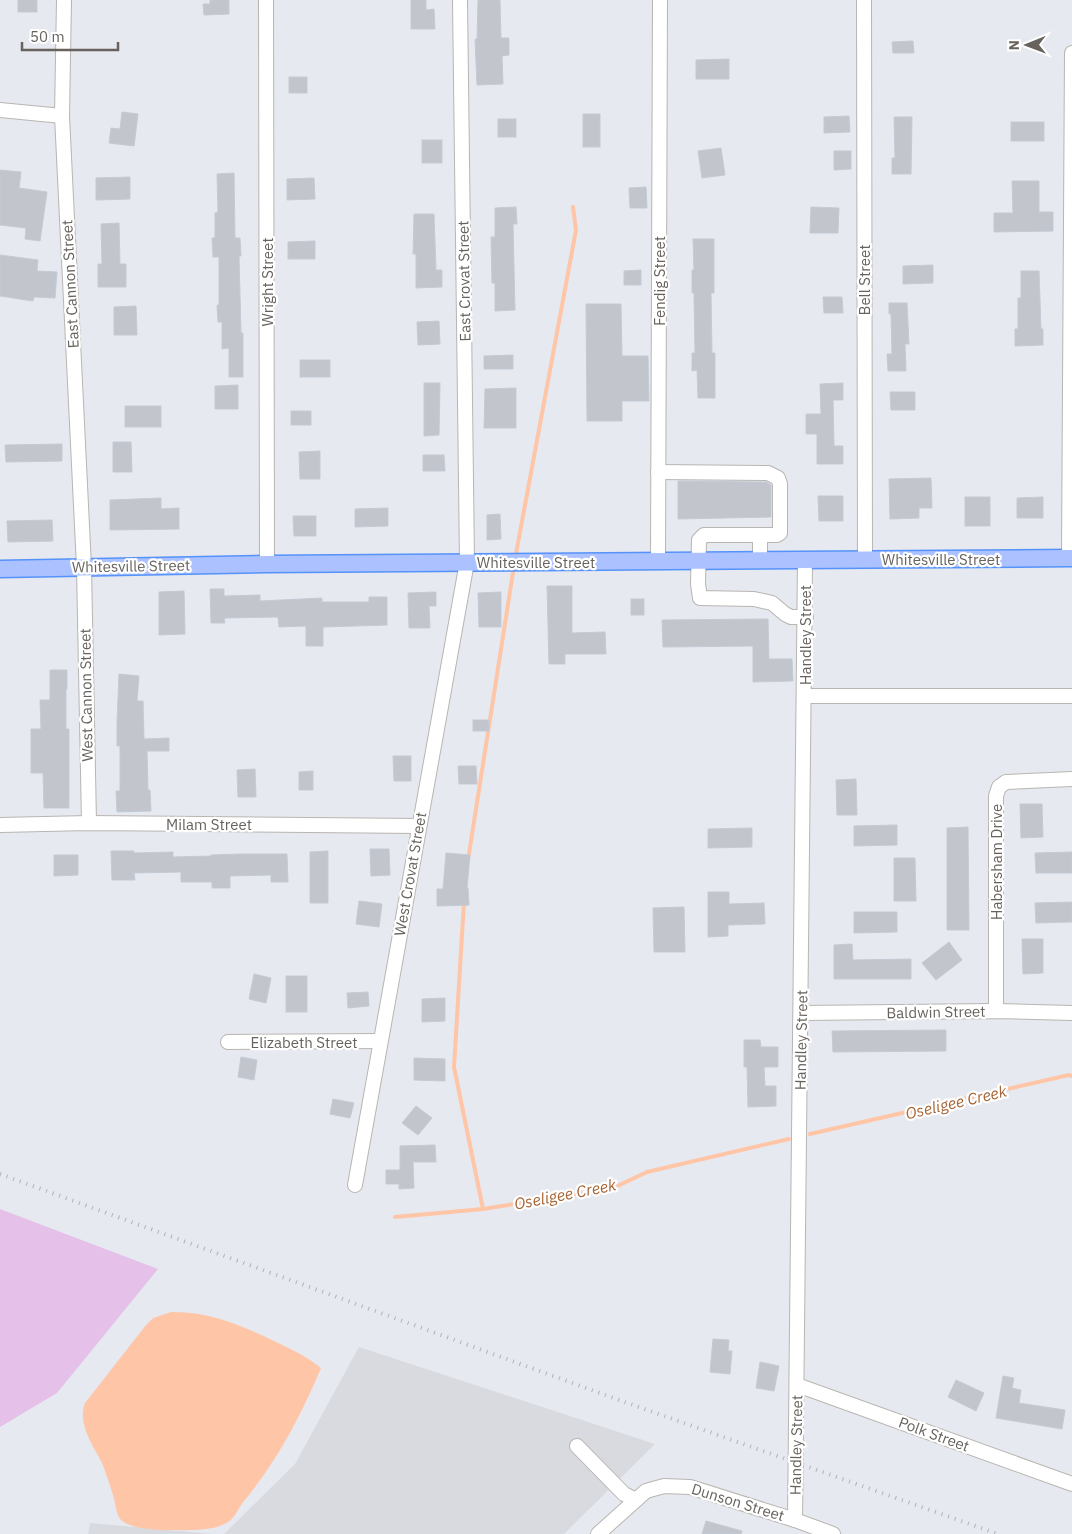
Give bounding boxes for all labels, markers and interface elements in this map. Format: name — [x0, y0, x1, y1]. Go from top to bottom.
scale bar — [22, 20, 119, 52]
north arrow — [1002, 20, 1052, 70]
text: 50 m — [30, 27, 65, 46]
text: N — [1005, 40, 1023, 50]
street label: East Cannon Street — [57, 219, 83, 349]
street label: East Crovat Street — [453, 220, 475, 342]
street label: Fendig Street — [650, 236, 669, 326]
street label: Wright Street — [258, 238, 277, 326]
street label: Bell Street — [855, 245, 874, 315]
street label: Whitesville Street — [882, 550, 1000, 569]
street label: Whitesville Street — [477, 553, 595, 572]
street label: Whitesville Street — [72, 555, 190, 577]
street label: Handley Street — [796, 585, 815, 685]
street label: West Cannon Street — [75, 628, 97, 762]
street label: Habersham Drive — [987, 804, 1006, 920]
street label: West Crovat Street — [390, 810, 430, 938]
street label: Milam Street — [166, 815, 252, 834]
street label: Handley Street — [791, 990, 811, 1090]
street label: Baldwin Street — [886, 1002, 986, 1022]
street label: Elizabeth Street — [251, 1033, 357, 1052]
water label: Oseligee Creek — [903, 1080, 1009, 1123]
water label: Oseligee Creek — [512, 1174, 618, 1214]
street label: Handley Street — [786, 1395, 806, 1495]
street label: Polk Street — [896, 1412, 972, 1456]
street label: Dunson Street — [689, 1479, 787, 1525]

